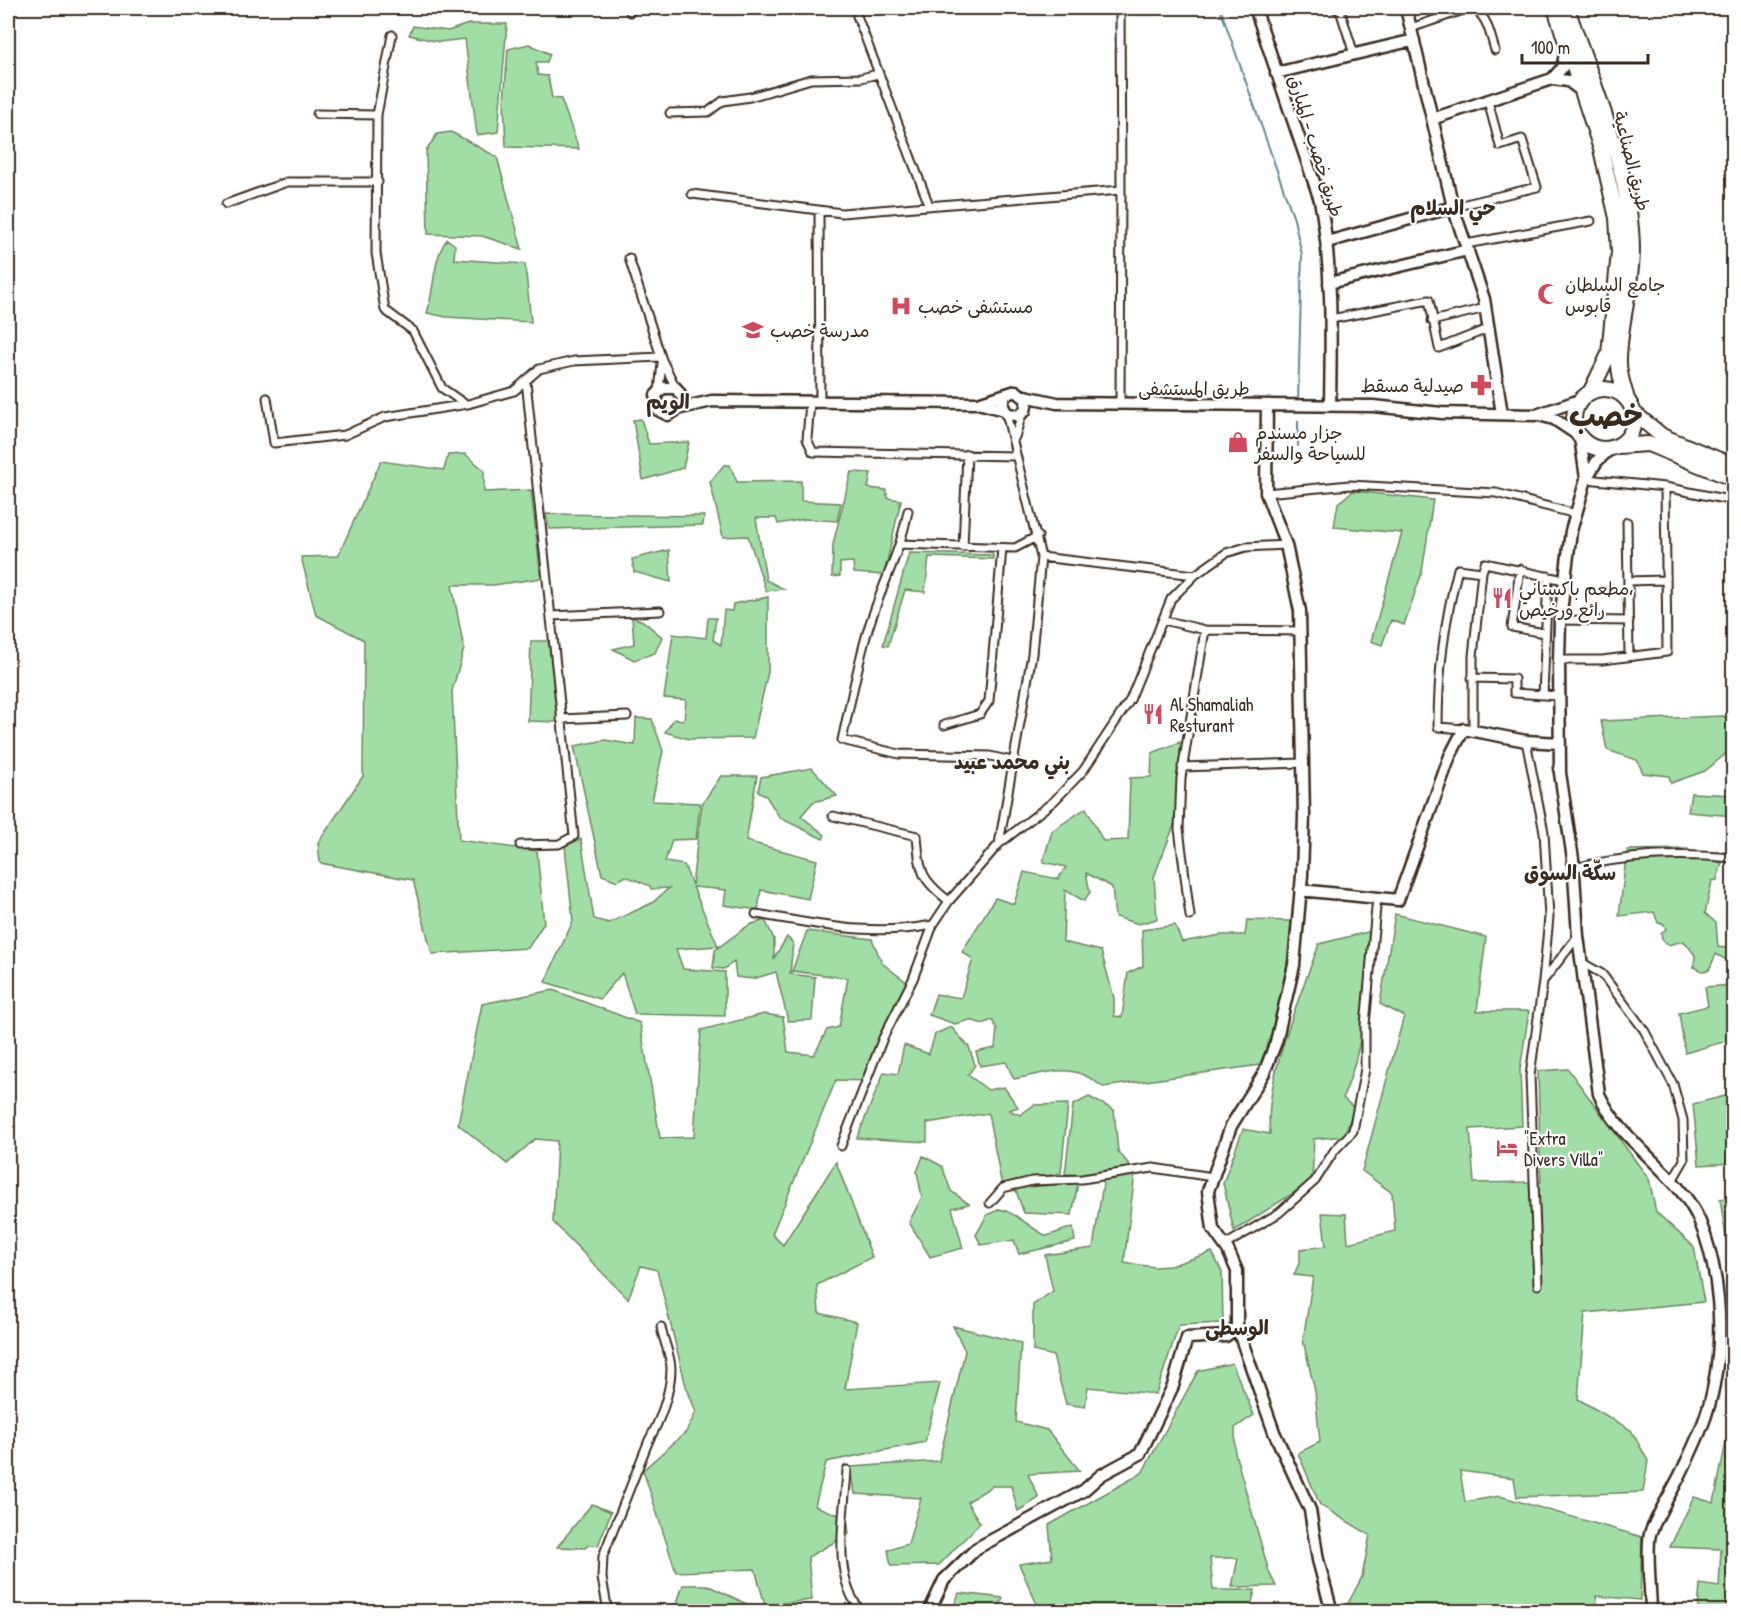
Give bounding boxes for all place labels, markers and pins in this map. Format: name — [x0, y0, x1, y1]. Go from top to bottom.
place label: جامع السلطان قابوس — [1565, 272, 1665, 318]
mosque icon: جامع السلطان قابوس — [1536, 282, 1560, 306]
hospital icon: مستشفى خصب — [889, 294, 913, 318]
place label: مستشفى خصب — [918, 294, 1033, 319]
school or university icon: مدرسة خصب — [741, 318, 765, 342]
place label: مدرسة خصب — [770, 318, 870, 343]
place label: صيدلية مسقط — [1361, 373, 1464, 398]
pharmacy icon: صيدلية مسقط — [1469, 373, 1493, 397]
place label: جزار مسندم للسياحة والسفر — [1253, 420, 1366, 466]
shop icon: جزار مسندم للسياحة والسفر — [1226, 430, 1250, 454]
place label: مطعم باكستاني، رائع ورخيص — [1519, 576, 1634, 623]
restaurant icon: مطعم باكستاني، رائع ورخيص — [1490, 586, 1514, 610]
place label: Al Shamaliah Resturant — [1170, 692, 1254, 738]
restaurant icon: Al Shamaliah Resturant — [1141, 702, 1165, 726]
place label: "Extra Divers Villa" — [1524, 1126, 1603, 1172]
hotel icon: "Extra Divers Villa" — [1495, 1136, 1519, 1160]

